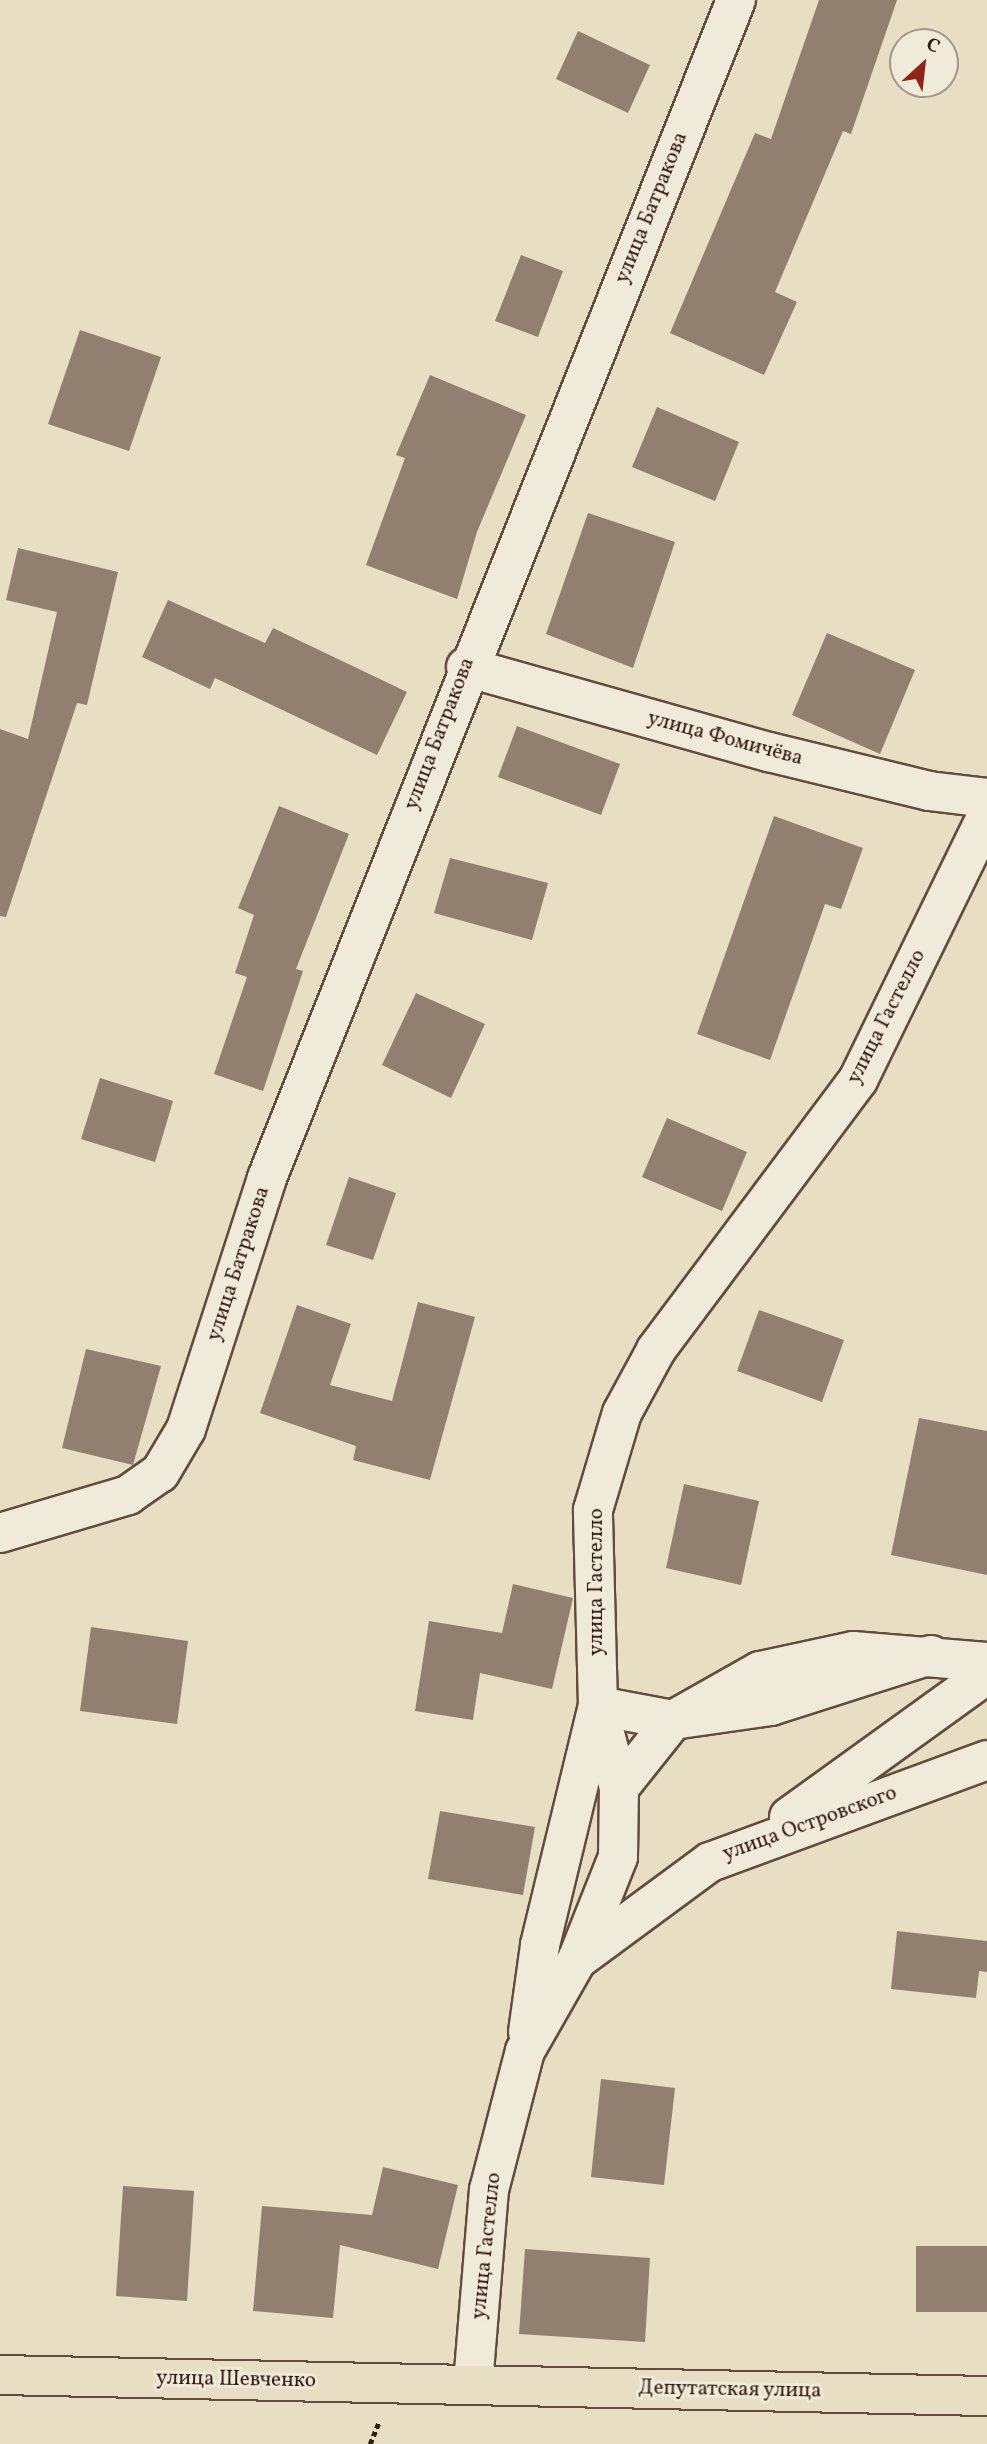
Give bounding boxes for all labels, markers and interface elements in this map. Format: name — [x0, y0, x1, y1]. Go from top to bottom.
north arrow — [889, 28, 959, 98]
text: С — [921, 32, 944, 60]
street label: улица Батракова — [610, 129, 694, 287]
street label: улица Батракова — [399, 654, 481, 814]
street label: улица Фомичёва — [644, 706, 806, 772]
street label: улица Гастелло — [842, 945, 932, 1089]
street label: улица Батракова — [202, 1183, 276, 1345]
street label: улица Гастелло — [584, 1508, 610, 1656]
street label: улица Островского — [719, 1781, 901, 1867]
street label: улица Гастелло — [467, 2171, 507, 2321]
street label: улица Шевченко — [156, 2366, 316, 2394]
street label: Депутатская улица — [638, 2376, 822, 2404]

